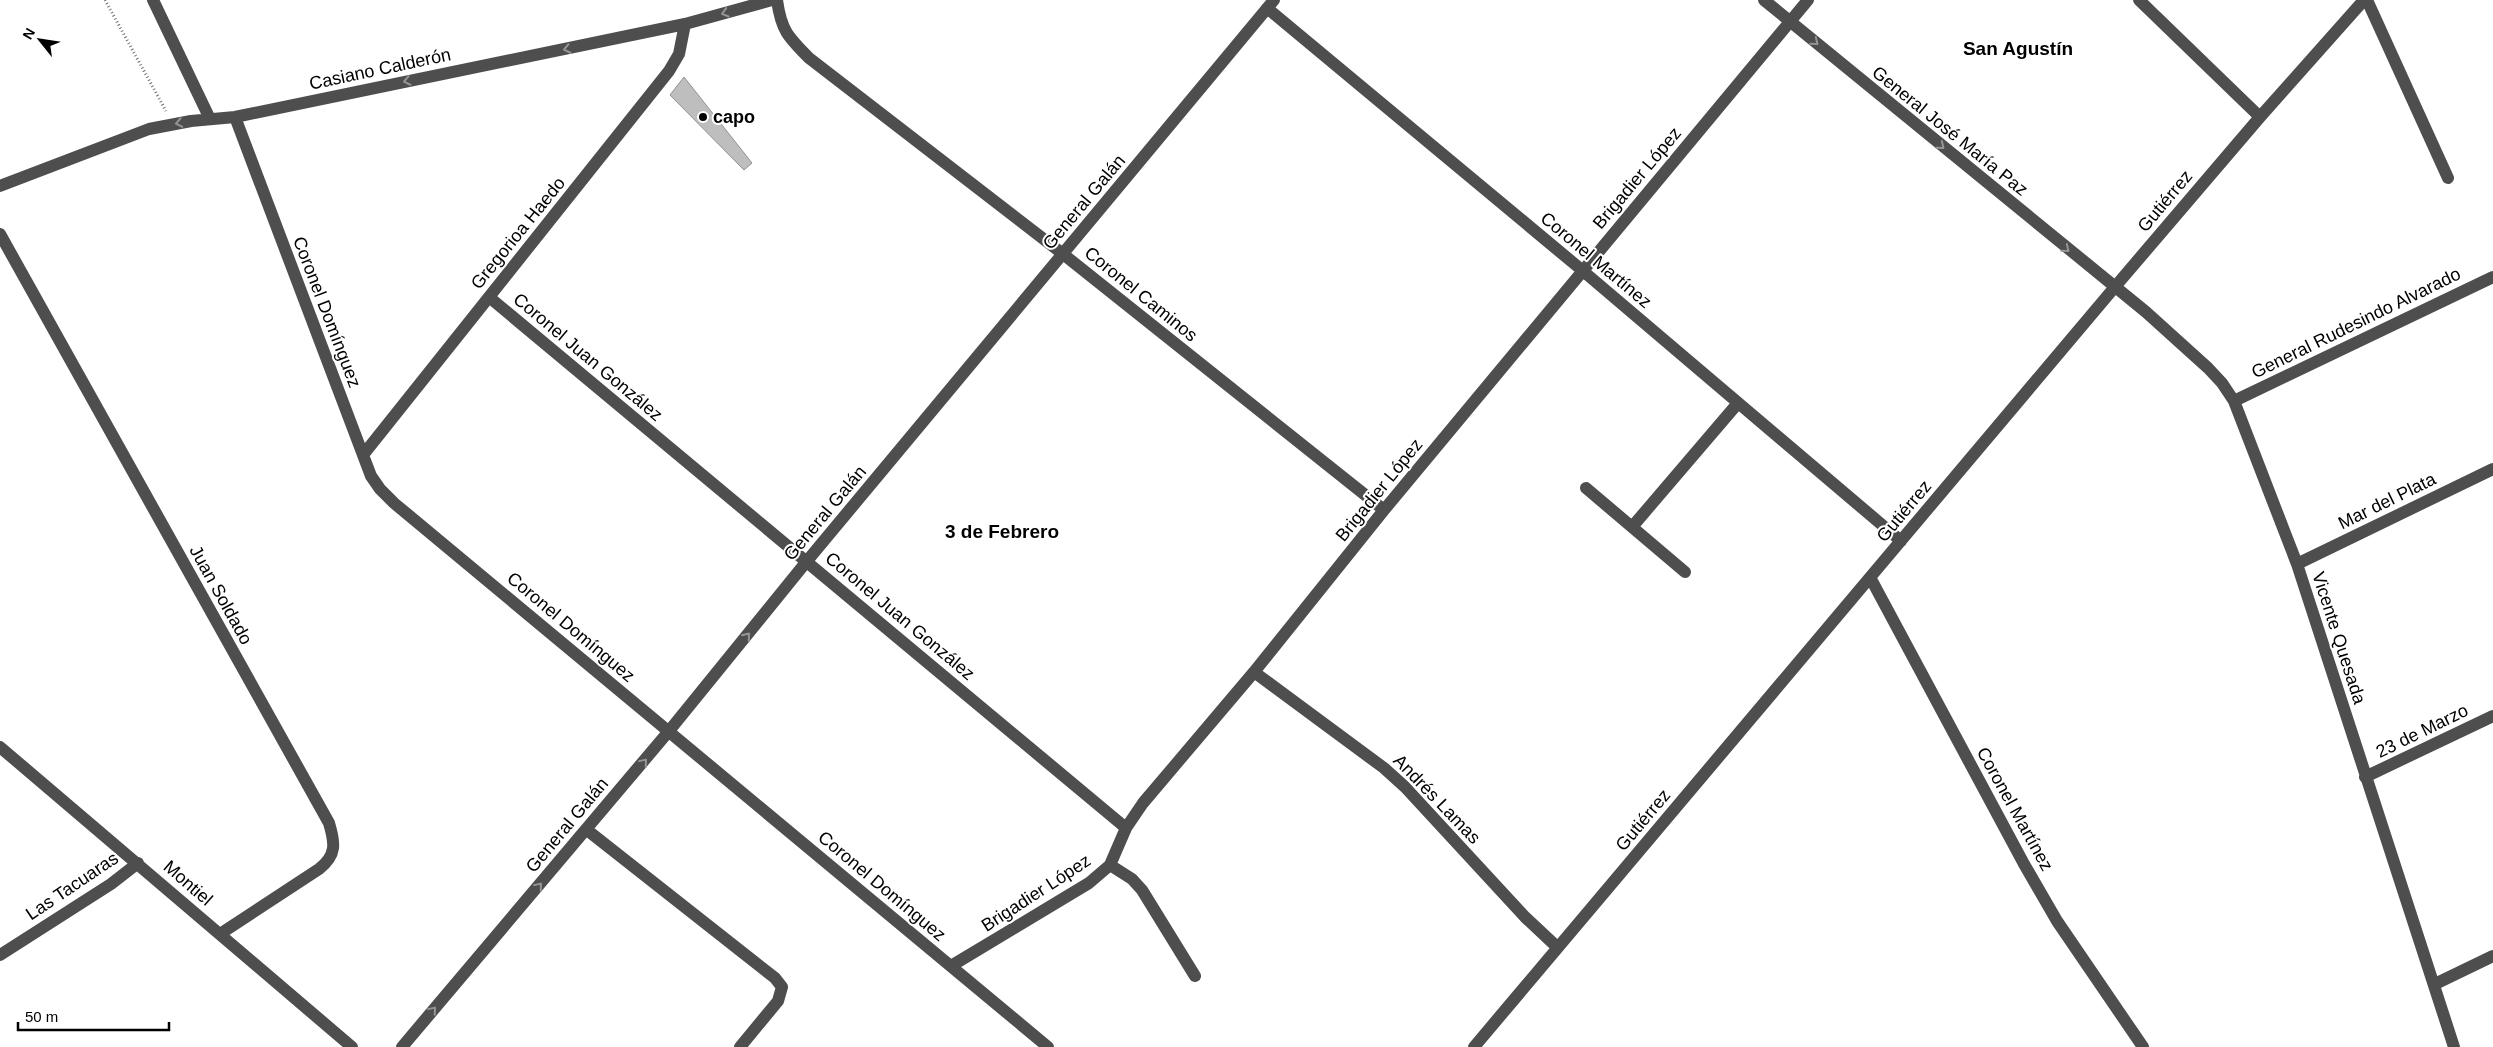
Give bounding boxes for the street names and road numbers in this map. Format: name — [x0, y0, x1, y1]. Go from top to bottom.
street label: Casiano Calderón — [307, 44, 453, 94]
street label: General José María Paz — [1868, 62, 2032, 200]
street label: Brigadier López — [1589, 123, 1685, 233]
street label: General Galán — [1039, 151, 1129, 253]
street label: Gutiérrez — [2134, 166, 2196, 236]
street label: Gregorioa Haedo — [467, 173, 569, 293]
street label: Coronel Martínez — [1537, 208, 1655, 312]
street label: Coronel Domínguez — [289, 234, 365, 390]
street label: Coronel Caminos — [1081, 242, 1201, 346]
street label: General Rudesindo Alvarado — [2248, 264, 2464, 382]
street label: Coronel Juan González — [510, 289, 666, 425]
street label: Brigadier López — [1332, 435, 1426, 545]
street label: General Galán — [780, 462, 870, 564]
street label: Mar del Plata — [2335, 468, 2440, 533]
street label: Gutiérrez — [1873, 476, 1935, 546]
street label: Juan Soldado — [186, 542, 256, 648]
street label: Coronel Juan González — [822, 548, 978, 684]
street label: Coronel Domínguez — [503, 568, 639, 686]
street label: Vicente Quesada — [2308, 569, 2370, 708]
street label: 23 de Marzo — [2373, 700, 2471, 762]
street label: Coronel Martínez — [1973, 744, 2057, 874]
street label: Andrés Lamas — [1389, 750, 1485, 848]
street label: General Galán — [522, 774, 612, 876]
street label: Gutiérrez — [1612, 785, 1674, 855]
street label: Coronel Domínguez — [814, 827, 950, 945]
street label: Las Tacuaras — [22, 848, 122, 924]
street label: Brigadier López — [978, 850, 1094, 936]
street label: Montiel — [160, 856, 216, 910]

